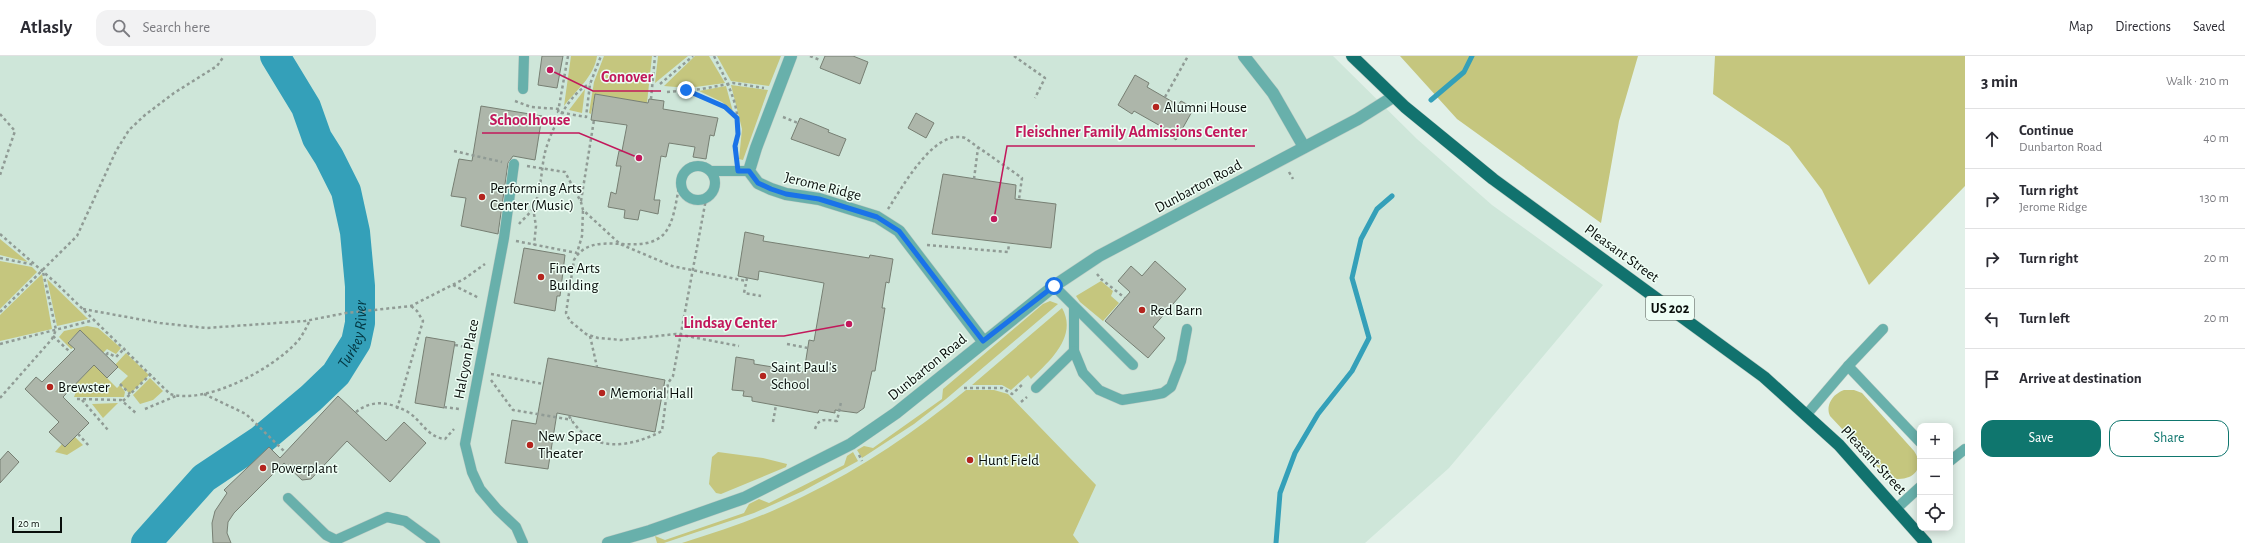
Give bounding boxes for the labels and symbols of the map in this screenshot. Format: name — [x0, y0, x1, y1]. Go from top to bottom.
callout: Conover — [593, 63, 661, 91]
text: Conover — [601, 69, 653, 85]
route end — [677, 81, 695, 99]
place label: Alumni House — [1164, 100, 1247, 115]
marker: Alumni House — [1151, 102, 1161, 112]
callout: Schoolhouse — [482, 105, 579, 133]
text: Schoolhouse — [490, 112, 571, 128]
callout: Fleischner Family Admissions Center — [1007, 118, 1255, 146]
text: Fleischner Family Admissions Center — [1015, 124, 1247, 141]
street label: Dunbarton Road — [1152, 157, 1244, 216]
street label: Jerome Ridge — [783, 170, 863, 203]
place label: Performing Arts Center (Music) — [490, 181, 582, 213]
marker: Performing Arts Center (Music) — [477, 192, 487, 202]
street label: Pleasant Street — [1582, 221, 1662, 285]
place label: Fine Arts Building — [549, 261, 600, 293]
marker: Fine Arts Building — [536, 272, 546, 282]
route start — [1045, 277, 1063, 295]
road number: US 202 — [1646, 296, 1694, 320]
water label: Turkey River — [335, 299, 369, 371]
place label: Red Barn — [1150, 303, 1202, 318]
marker: Red Barn — [1137, 305, 1147, 315]
callout: Lindsay Center — [675, 308, 784, 336]
text: Lindsay Center — [683, 315, 777, 332]
street label: Halcyon Place — [451, 318, 482, 400]
street label: Dunbarton Road — [885, 331, 970, 403]
place label: Saint Paul's School — [771, 360, 837, 392]
marker: Saint Paul's School — [758, 371, 768, 381]
place label: Brewster — [58, 380, 110, 395]
marker: Brewster — [45, 382, 55, 392]
place label: Memorial Hall — [610, 386, 694, 401]
marker: Memorial Hall — [597, 388, 607, 398]
street label: Pleasant Street — [1838, 423, 1909, 498]
place label: New Space Theater — [538, 429, 602, 461]
marker: New Space Theater — [525, 440, 535, 450]
place label: Hunt Field — [978, 453, 1039, 468]
marker: Hunt Field — [965, 455, 975, 465]
place label: Powerplant — [271, 461, 338, 476]
marker: Powerplant — [258, 463, 268, 473]
scale bar — [12, 515, 62, 534]

